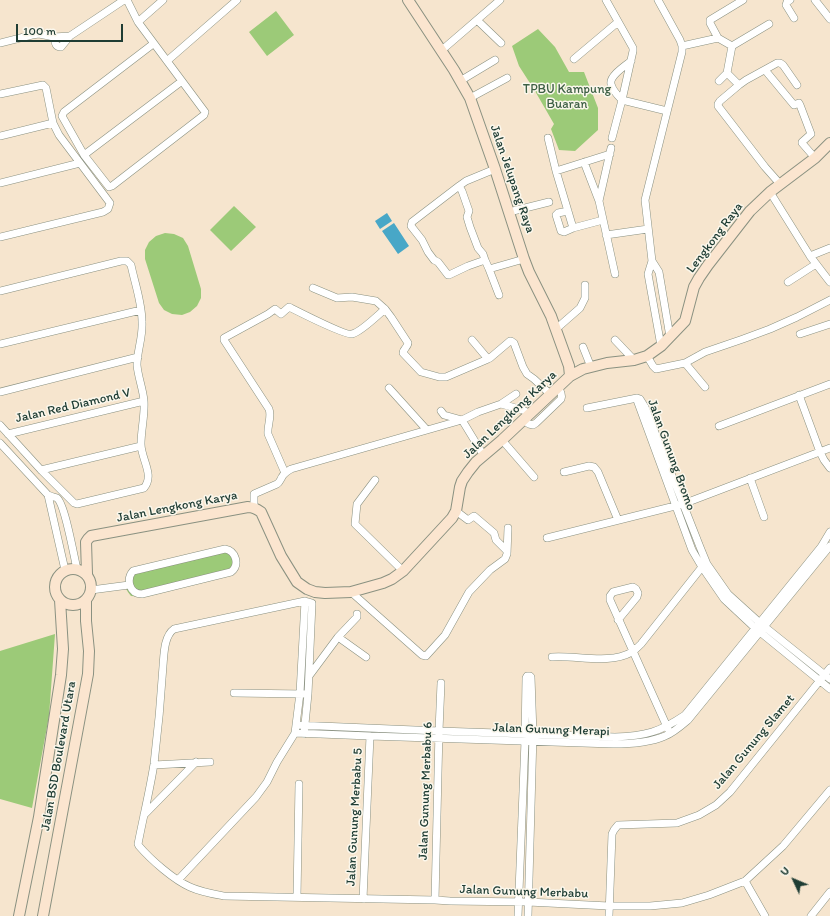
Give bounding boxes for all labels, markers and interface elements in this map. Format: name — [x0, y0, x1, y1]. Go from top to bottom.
scale bar — [18, 16, 125, 42]
text: 100 m — [23, 24, 56, 38]
park label: TPBU Kampung Buaran — [523, 82, 611, 113]
street label: Jalan Jelupang Raya — [486, 123, 538, 235]
street label: Lengkong Raya — [684, 200, 746, 276]
street label: Jalan Lengkong Karya — [460, 368, 560, 462]
street label: Jalan Red Diamond V — [14, 385, 132, 427]
street label: Jalan Gunung Bromo — [644, 397, 698, 513]
street label: Jalan Lengkong Karya — [115, 488, 239, 526]
street label: Jalan BSD Boulevard Utara — [38, 680, 80, 832]
street label: Jalan Gunung Slamet — [710, 691, 798, 793]
street label: Jalan Gunung Merapi — [492, 720, 610, 740]
street label: Jalan Gunung Merbabu 6 — [416, 722, 436, 860]
street label: Jalan Gunung Merbabu 5 — [344, 747, 366, 887]
north arrow — [774, 860, 814, 900]
text: U — [778, 864, 792, 878]
street label: Jalan Gunung Merbabu — [459, 882, 589, 902]

